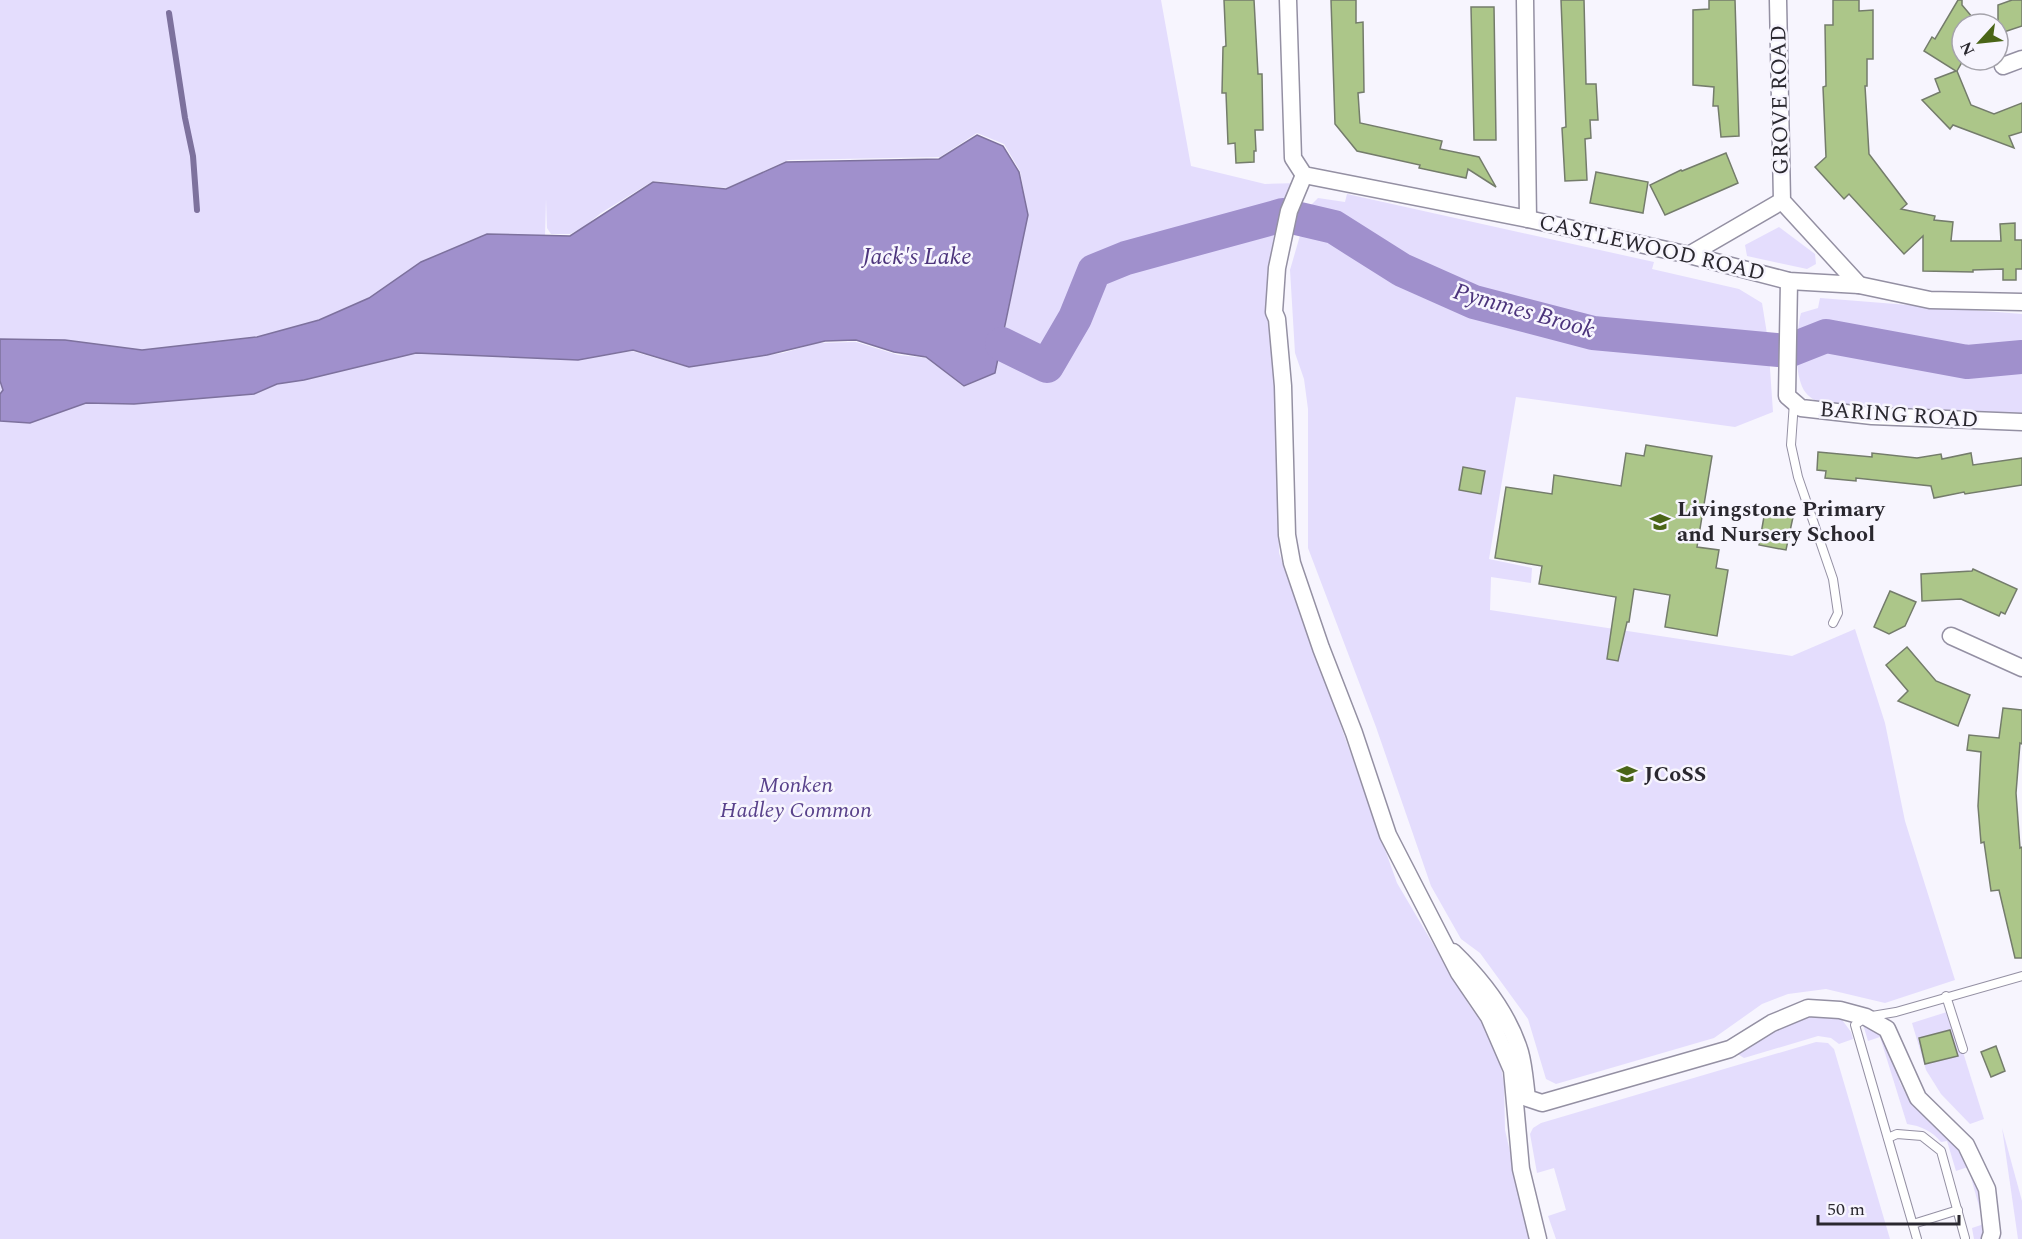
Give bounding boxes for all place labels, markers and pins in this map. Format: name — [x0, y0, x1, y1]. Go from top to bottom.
place label: Livingstone Primary and Nursery School — [1677, 493, 1886, 551]
school or university icon: Livingstone Primary and Nursery School — [1648, 510, 1672, 534]
place label: JCoSS — [1644, 758, 1706, 791]
school or university icon: JCoSS — [1615, 762, 1639, 786]

